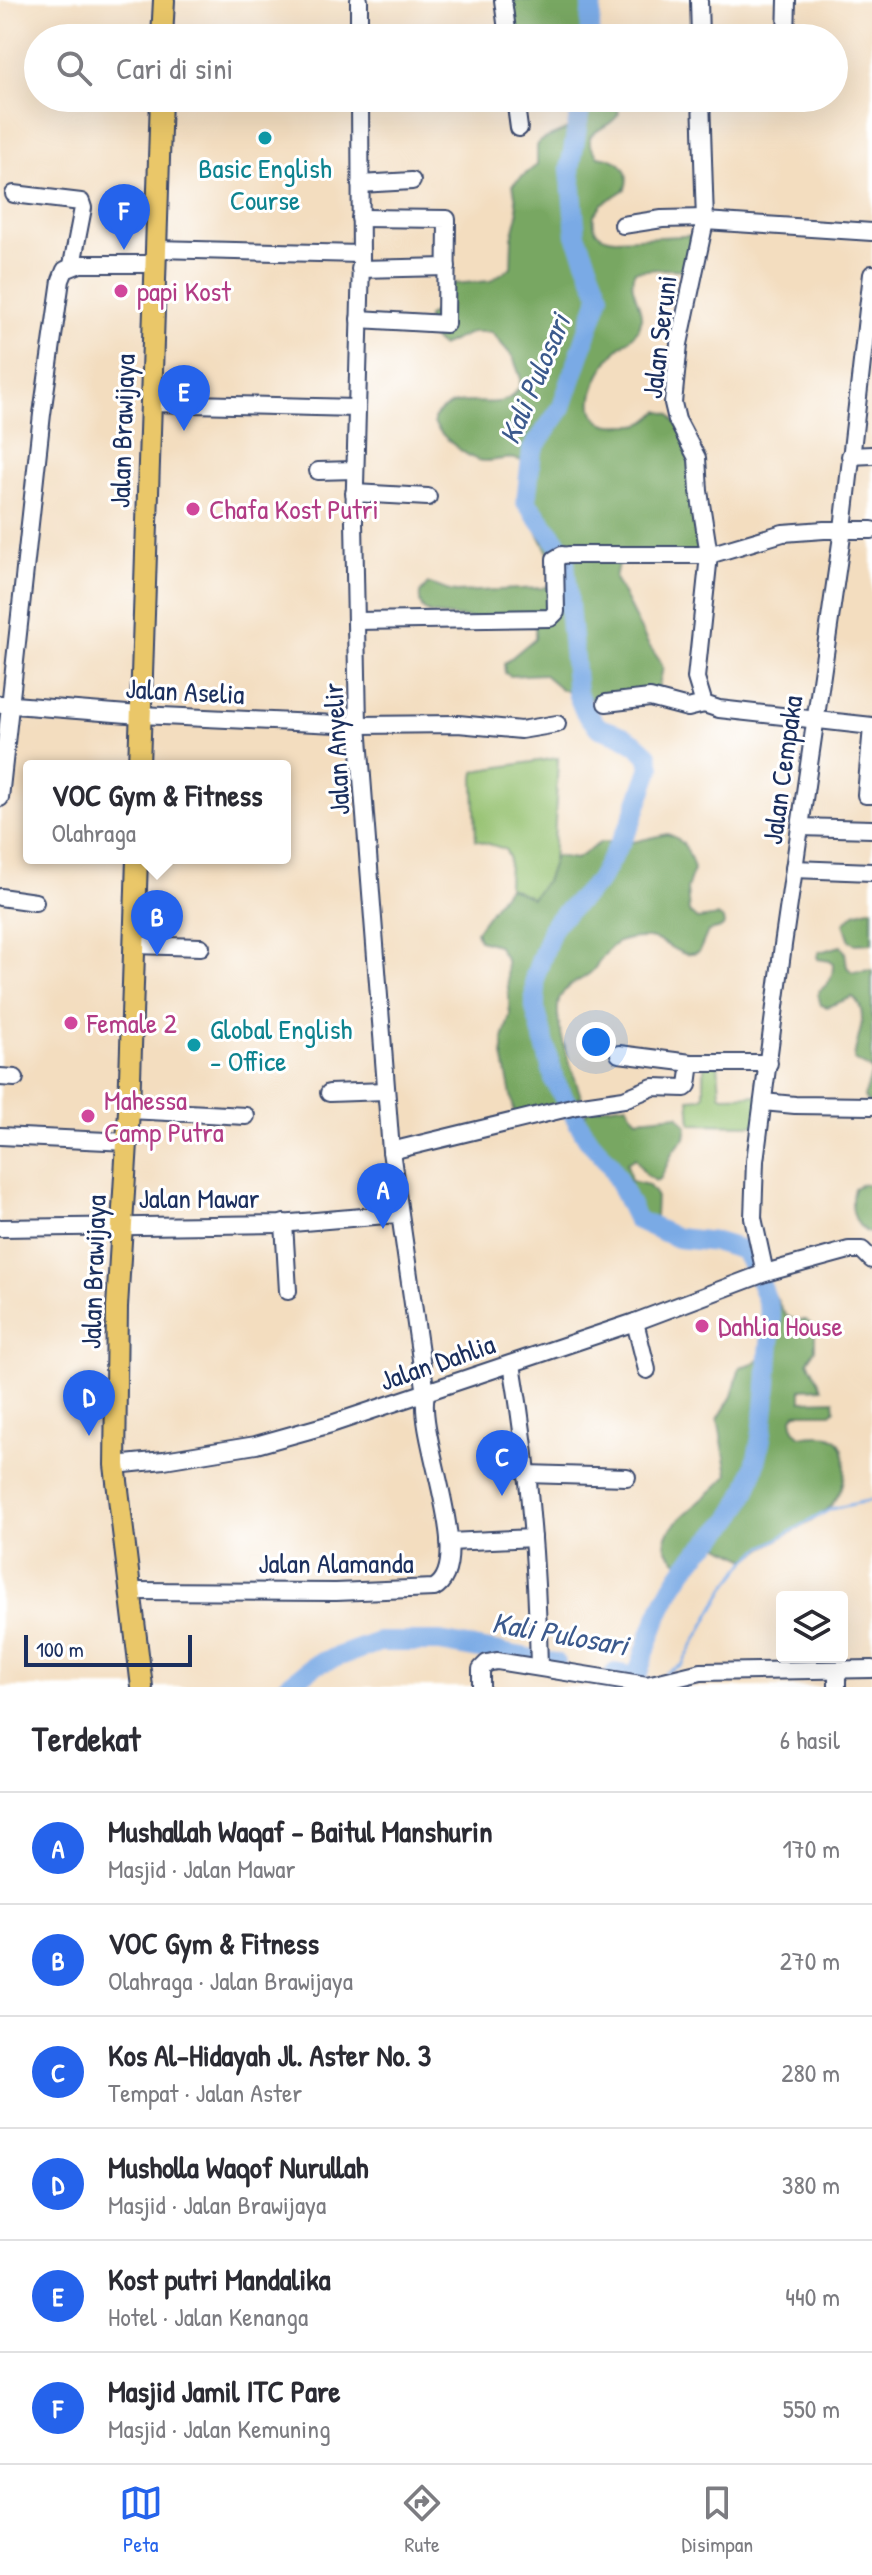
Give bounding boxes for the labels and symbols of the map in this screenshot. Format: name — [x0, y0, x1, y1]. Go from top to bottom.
marker: Basic English Course — [256, 129, 274, 147]
place label: Basic English Course — [198, 149, 332, 219]
pin: F — [98, 184, 150, 250]
place label: papi Kost — [137, 272, 231, 310]
street label: Jalan Seruni — [633, 273, 685, 401]
marker: papi Kost — [112, 282, 130, 300]
water label: Kali Pulosari — [489, 305, 580, 450]
street label: Jalan Brawijaya — [100, 353, 144, 509]
pin: E — [158, 365, 210, 431]
place label: Chafa Kost Putri — [209, 490, 379, 528]
marker: Chafa Kost Putri — [184, 500, 202, 518]
street label: Jalan Aselia — [125, 669, 246, 713]
street label: Jalan Anyelir — [314, 682, 358, 816]
street label: Jalan Cempaka — [753, 693, 811, 847]
pin: B — [131, 890, 183, 956]
place label: Female 2 — [86, 1004, 177, 1042]
place label: Global English - Office — [210, 1010, 353, 1080]
marker: Female 2 — [62, 1014, 80, 1032]
your location — [576, 1022, 616, 1062]
marker: Global English - Office — [185, 1036, 203, 1054]
place label: Mahessa Camp Putra — [104, 1081, 224, 1151]
marker: Mahessa Camp Putra — [79, 1107, 97, 1125]
pin: A — [357, 1163, 409, 1229]
street label: Jalan Mawar — [138, 1179, 260, 1217]
street label: Jalan Brawijaya — [71, 1194, 115, 1350]
place label: Dahlia House — [718, 1307, 843, 1345]
marker: Dahlia House — [693, 1317, 711, 1335]
street label: Jalan Dahlia — [374, 1325, 500, 1399]
pin: D — [63, 1370, 115, 1436]
pin: C — [476, 1430, 528, 1496]
street label: Jalan Alamanda — [258, 1544, 414, 1582]
water label: Kali Pulosari — [489, 1601, 634, 1665]
scale bar — [24, 1631, 192, 1667]

